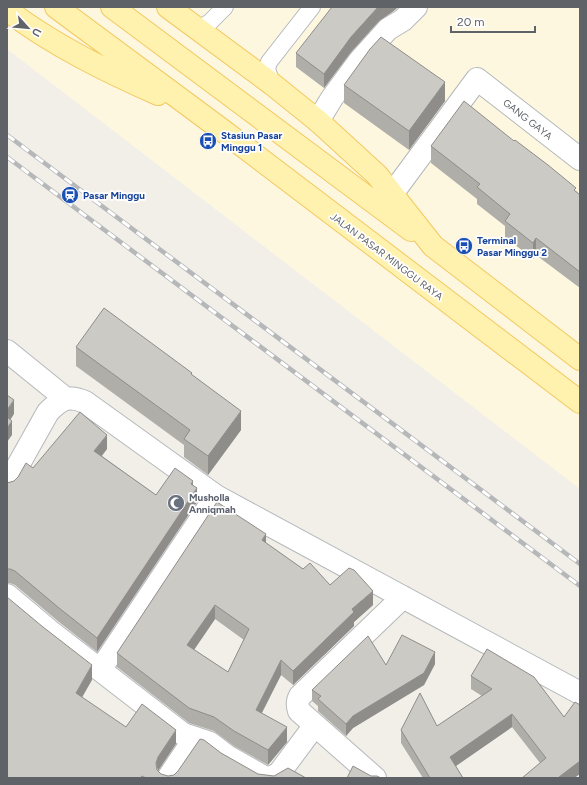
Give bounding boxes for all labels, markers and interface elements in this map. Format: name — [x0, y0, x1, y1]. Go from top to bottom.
north arrow — [8, 8, 48, 48]
scale bar — [451, 8, 535, 34]
text: 20 m — [457, 15, 485, 29]
text: U — [29, 26, 44, 39]
street label: GANG GAYA — [500, 96, 555, 143]
place label: Stasiun Pasar Minggu 1 — [221, 129, 283, 154]
bus stop icon: Stasiun Pasar Minggu 1 — [198, 131, 218, 151]
station icon: Pasar Minggu — [60, 185, 80, 205]
place label: Pasar Minggu — [83, 189, 145, 202]
street label: JALAN PASAR MINGGU RAYA — [328, 210, 446, 303]
place label: Terminal Pasar Minggu 2 — [477, 234, 547, 259]
bus stop icon: Terminal Pasar Minggu 2 — [454, 236, 474, 256]
place label: Musholla Anniqmah — [189, 491, 236, 516]
mosque icon: Musholla Anniqmah — [166, 493, 186, 513]

